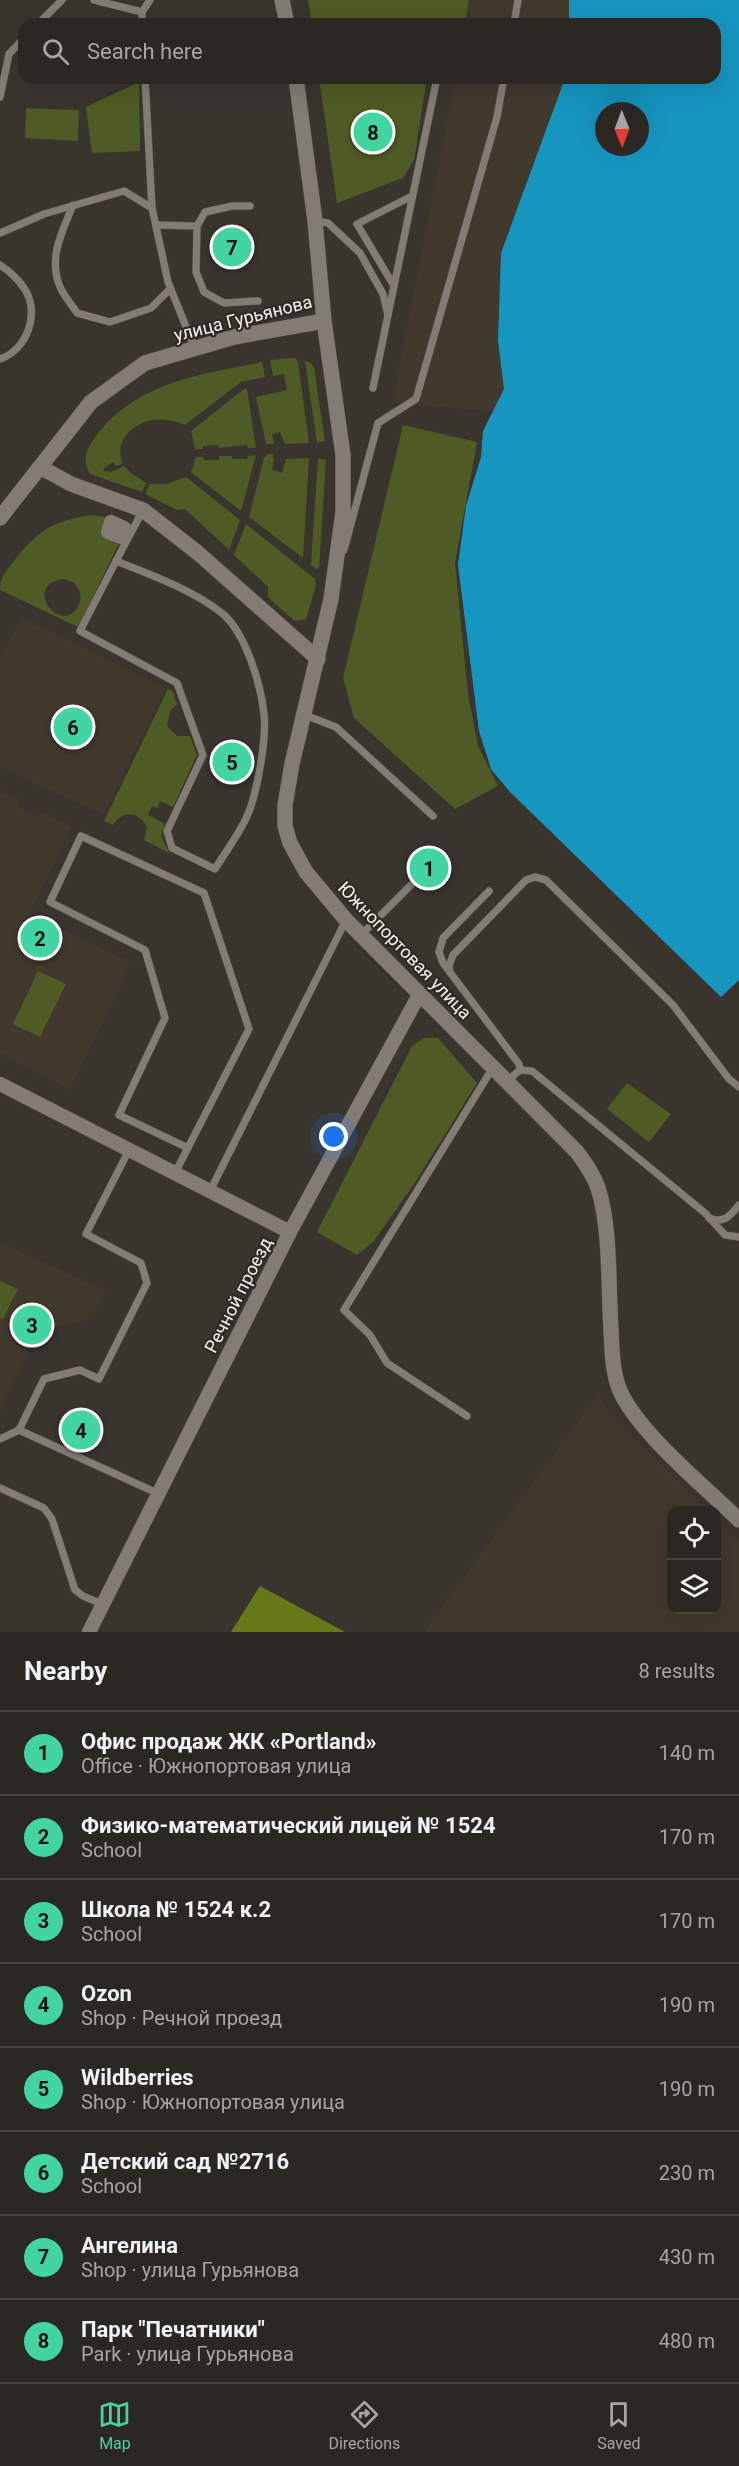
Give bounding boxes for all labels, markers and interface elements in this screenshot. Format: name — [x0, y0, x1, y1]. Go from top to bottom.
search box — [18, 18, 721, 84]
icon: search — [39, 35, 72, 68]
text: Search here — [87, 39, 203, 64]
north arrow — [595, 102, 649, 156]
pin: 8 — [354, 110, 392, 154]
pin: 7 — [212, 224, 252, 270]
street label: улица Гурьянова — [172, 291, 314, 345]
pin: 6 — [54, 704, 92, 750]
pin: 5 — [212, 740, 252, 784]
pin: 1 — [410, 846, 448, 890]
street label: Южнопортовая улица — [334, 877, 476, 1023]
pin: 2 — [20, 916, 60, 960]
your location — [319, 1122, 348, 1151]
street label: Речной проезд — [200, 1234, 276, 1356]
pin: 3 — [12, 1302, 51, 1348]
pin: 4 — [62, 1408, 100, 1452]
map controls — [667, 1506, 721, 1614]
button: locate — [667, 1506, 721, 1560]
button: layers — [667, 1560, 721, 1614]
text: Nearby — [24, 1656, 107, 1686]
text: 8 results — [639, 1659, 715, 1683]
text: Офис продаж ЖК «Portland» — [81, 1729, 377, 1754]
text: 1 — [38, 1741, 49, 1765]
text: 140 m — [659, 1741, 715, 1765]
text: Office · Южнопортовая улица — [81, 1754, 351, 1778]
text: Физико-математический лицей № 1524 — [81, 1813, 496, 1838]
text: 2 — [38, 1825, 49, 1849]
text: 170 m — [659, 1825, 715, 1849]
text: School — [81, 1838, 142, 1862]
text: Школа № 1524 к.2 — [81, 1897, 271, 1922]
text: 3 — [38, 1909, 49, 1933]
text: 170 m — [659, 1909, 715, 1933]
text: School — [81, 1922, 142, 1946]
text: Ozon — [81, 1981, 132, 2006]
text: 4 — [38, 1993, 49, 2017]
text: 190 m — [659, 1993, 715, 2017]
text: Shop · Речной проезд — [81, 2006, 282, 2030]
text: Wildberries — [81, 2065, 194, 2090]
text: 5 — [38, 2077, 49, 2101]
text: 190 m — [659, 2077, 715, 2101]
text: Shop · Южнопортовая улица — [81, 2090, 345, 2114]
text: Детский сад №2716 — [81, 2149, 289, 2174]
text: 6 — [38, 2161, 49, 2185]
text: 230 m — [659, 2161, 715, 2185]
text: School — [81, 2174, 142, 2198]
text: Ангелина — [81, 2233, 178, 2258]
text: 7 — [38, 2245, 49, 2269]
text: 430 m — [659, 2245, 715, 2269]
text: Shop · улица Гурьянова — [81, 2258, 299, 2282]
text: Парк "Печатники" — [81, 2317, 265, 2342]
text: 8 — [38, 2329, 49, 2353]
text: 480 m — [659, 2329, 715, 2353]
text: Park · улица Гурьянова — [81, 2342, 294, 2366]
tab: Map — [98, 2398, 131, 2453]
tab: Directions — [328, 2398, 400, 2453]
tab: Saved — [597, 2398, 641, 2453]

